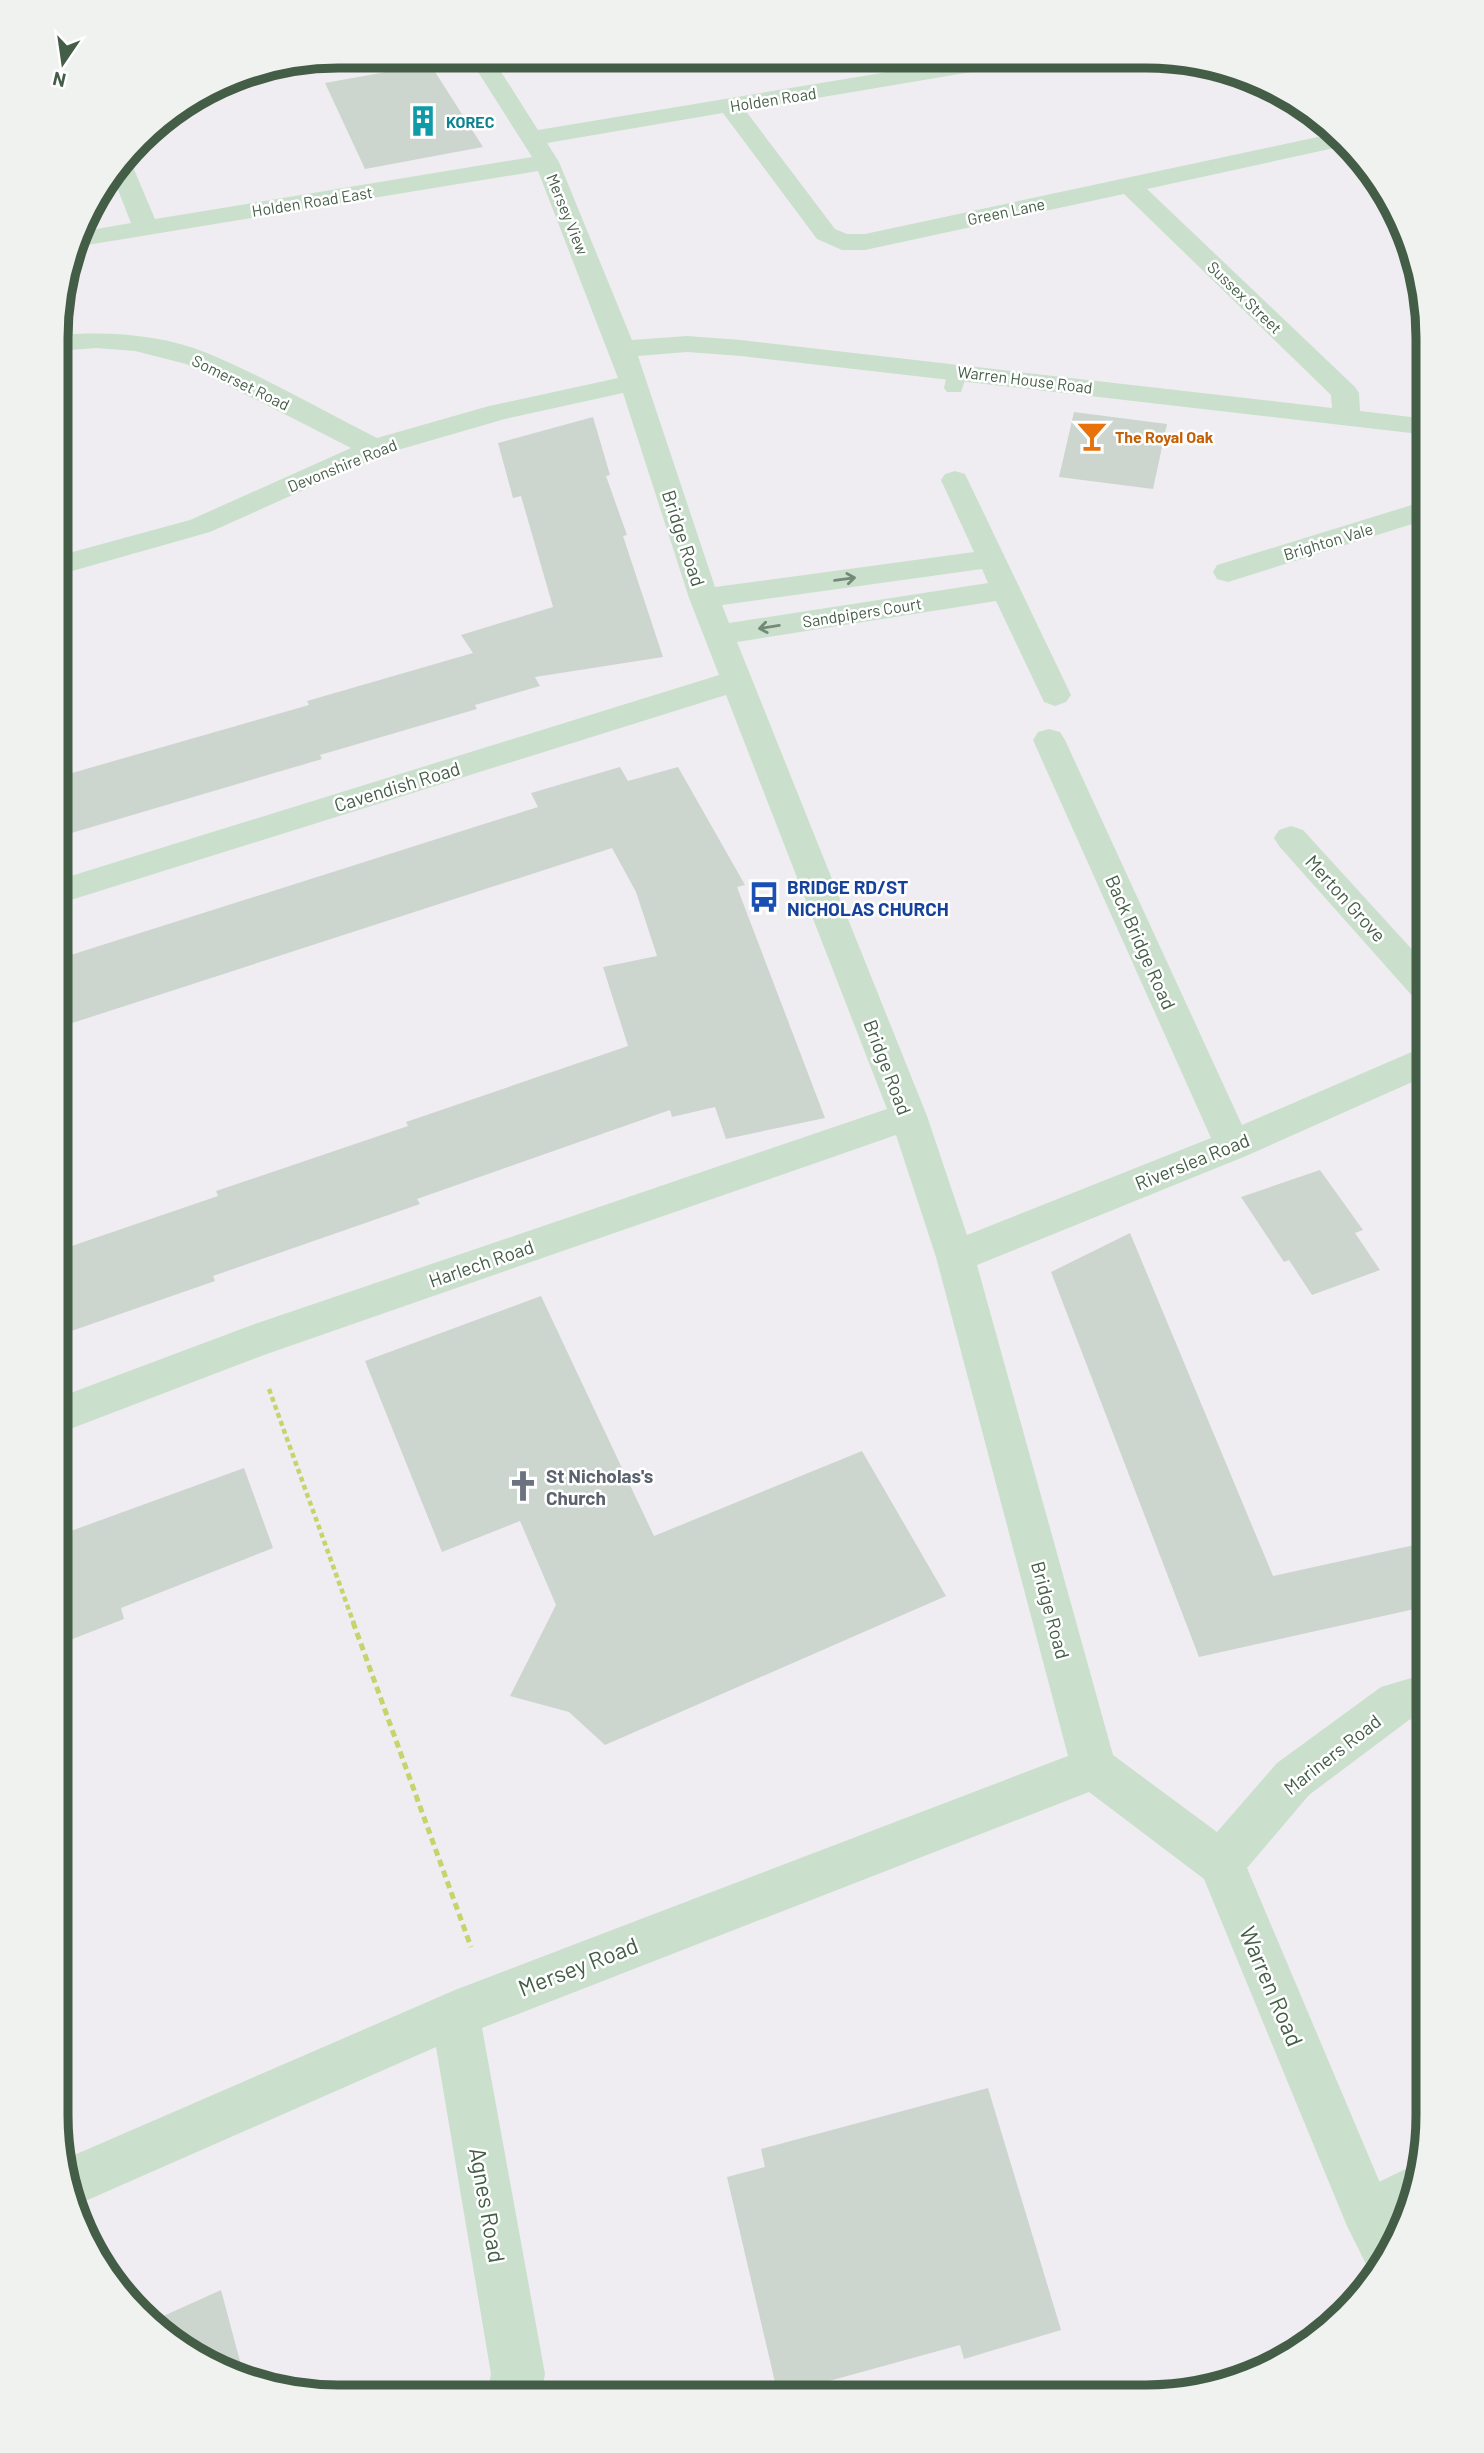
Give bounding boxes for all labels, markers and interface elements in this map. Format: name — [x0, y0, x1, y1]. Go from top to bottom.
north arrow — [28, 28, 98, 98]
text: N — [50, 67, 68, 93]
street label: Holden Road — [728, 83, 818, 115]
building icon: KOREC — [406, 104, 440, 138]
place label: KOREC — [446, 112, 495, 131]
street label: Mersey View — [543, 171, 593, 258]
street label: Holden Road East — [250, 182, 374, 220]
street label: Green Lane — [966, 194, 1046, 228]
street label: Sussex Street — [1204, 257, 1286, 337]
street label: Somerset Road — [189, 350, 293, 414]
street label: Warren House Road — [956, 361, 1094, 397]
bar icon: The Royal Oak — [1075, 419, 1109, 453]
place label: The Royal Oak — [1115, 427, 1214, 446]
street label: Devonshire Road — [285, 434, 399, 496]
street label: Bridge Road — [658, 487, 710, 589]
street label: Brighton Vale — [1281, 518, 1375, 564]
one-way arrow — [833, 572, 855, 585]
street label: Sandpipers Court — [801, 593, 923, 631]
one-way arrow — [758, 621, 781, 634]
street label: Cavendish Road — [331, 756, 463, 816]
street label: Merton Grove — [1301, 850, 1391, 946]
street label: Back Bridge Road — [1101, 871, 1181, 1013]
place label: BRIDGE RD/ST NICHOLAS CHURCH — [787, 875, 949, 920]
bus stop icon: BRIDGE RD/ST NICHOLAS CHURCH — [747, 880, 781, 914]
street label: Bridge Road — [859, 1016, 917, 1118]
street label: Riverslea Road — [1131, 1128, 1253, 1194]
street label: Harlech Road — [425, 1234, 537, 1292]
place label: St Nicholas's Church — [546, 1464, 653, 1509]
church icon: St Nicholas's Church — [506, 1469, 540, 1503]
street label: Bridge Road — [1027, 1559, 1075, 1661]
street label: Mariners Road — [1279, 1709, 1385, 1799]
street label: Warren Road — [1234, 1922, 1310, 2050]
street label: Mersey Road — [514, 1930, 642, 2002]
street label: Agnes Road — [464, 2145, 512, 2265]

